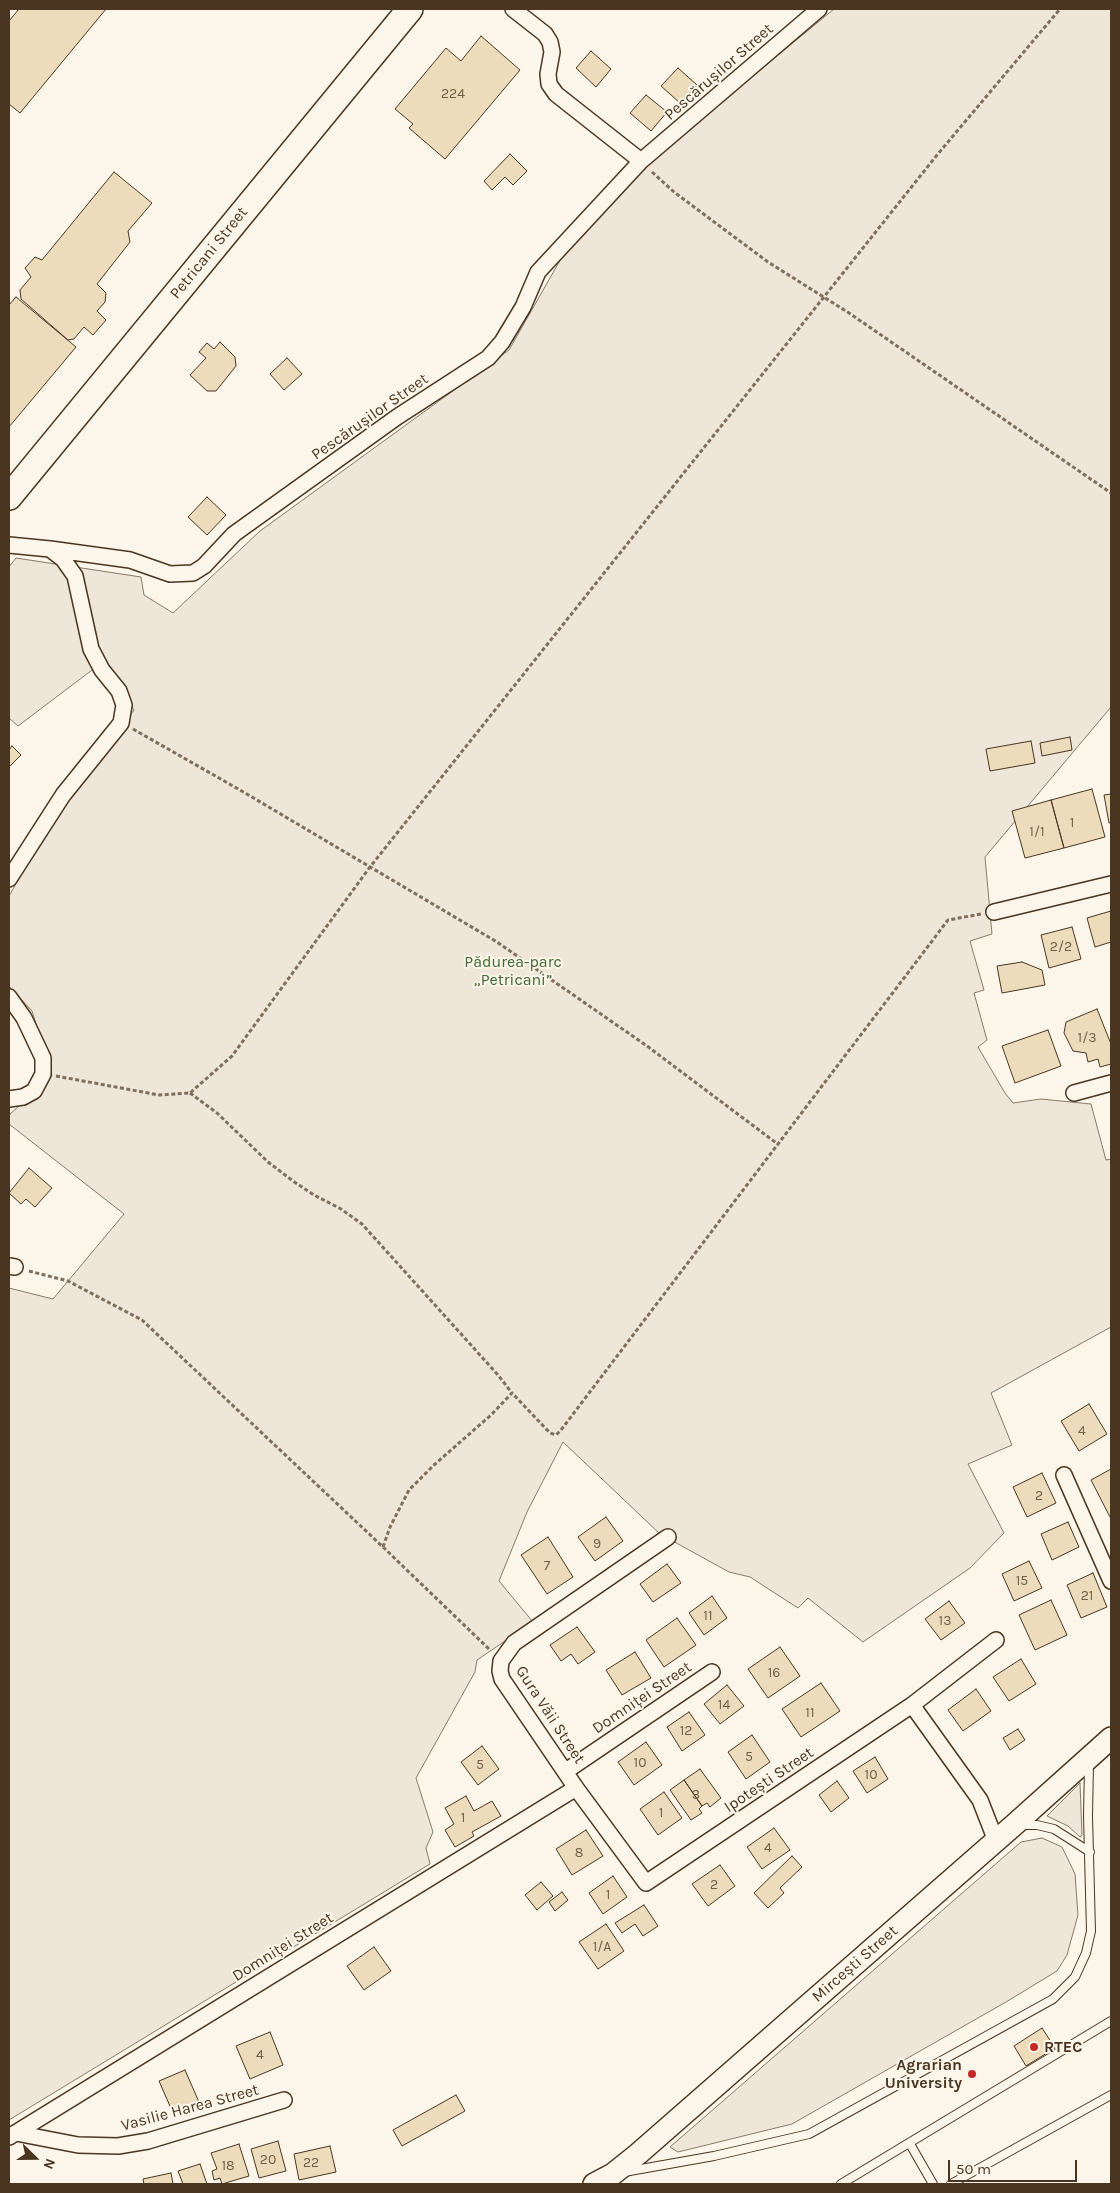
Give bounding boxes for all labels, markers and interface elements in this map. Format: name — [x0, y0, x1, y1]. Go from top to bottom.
street label: Pescărușilor Street — [661, 20, 777, 124]
house number: 224 — [441, 86, 465, 102]
street label: Petricani Street — [166, 203, 252, 303]
street label: Pescărușilor Street — [308, 370, 432, 464]
house number: 1 — [1070, 815, 1074, 831]
house number: 1/1 — [1029, 824, 1045, 840]
house number: 2/2 — [1050, 939, 1072, 955]
park label: Pădurea-parc „Petricani” — [464, 952, 562, 990]
house number: 1/3 — [1078, 1030, 1096, 1046]
house number: 4 — [1078, 1423, 1086, 1439]
house number: 2 — [1035, 1488, 1043, 1504]
house number: 9 — [593, 1536, 601, 1552]
house number: 7 — [544, 1558, 550, 1574]
house number: 15 — [1016, 1573, 1028, 1589]
house number: 21 — [1081, 1588, 1093, 1604]
house number: 11 — [703, 1608, 713, 1624]
house number: 13 — [939, 1613, 951, 1629]
street label: Domniței Street — [589, 1658, 695, 1738]
street label: Gura Văii Street — [511, 1662, 589, 1768]
house number: 16 — [768, 1665, 780, 1681]
house number: 14 — [718, 1697, 730, 1713]
house number: 11 — [805, 1705, 815, 1721]
house number: 12 — [680, 1723, 692, 1739]
street label: Ipotești Street — [721, 1743, 817, 1817]
house number: 5 — [745, 1749, 753, 1765]
house number: 10 — [634, 1755, 646, 1771]
house number: 5 — [476, 1757, 484, 1773]
house number: 10 — [865, 1767, 877, 1783]
house number: 3 — [692, 1787, 700, 1803]
house number: 1 — [659, 1805, 663, 1821]
house number: 1 — [461, 1810, 465, 1826]
house number: 4 — [764, 1840, 772, 1856]
house number: 8 — [575, 1845, 583, 1861]
house number: 2 — [710, 1877, 718, 1893]
house number: 1 — [606, 1887, 610, 1903]
street label: Domniței Street — [229, 1908, 337, 1986]
street label: Mircești Street — [808, 1921, 902, 2007]
house number: 1/A — [593, 1939, 611, 1955]
place label: RTEC — [1044, 2037, 1082, 2057]
marker: RTEC — [1028, 2041, 1040, 2053]
house number: 4 — [256, 2047, 264, 2063]
place label: Agrarian University — [885, 2055, 962, 2093]
marker: Agrarian University — [966, 2068, 978, 2080]
street label: Vasilie Harea Street — [119, 2080, 261, 2136]
north arrow — [10, 2133, 60, 2183]
scale bar — [950, 2150, 1079, 2182]
house number: 20 — [260, 2152, 276, 2168]
house number: 22 — [303, 2155, 319, 2171]
text: N — [40, 2156, 59, 2172]
house number: 18 — [221, 2158, 235, 2174]
text: 50 m — [956, 2160, 991, 2178]

